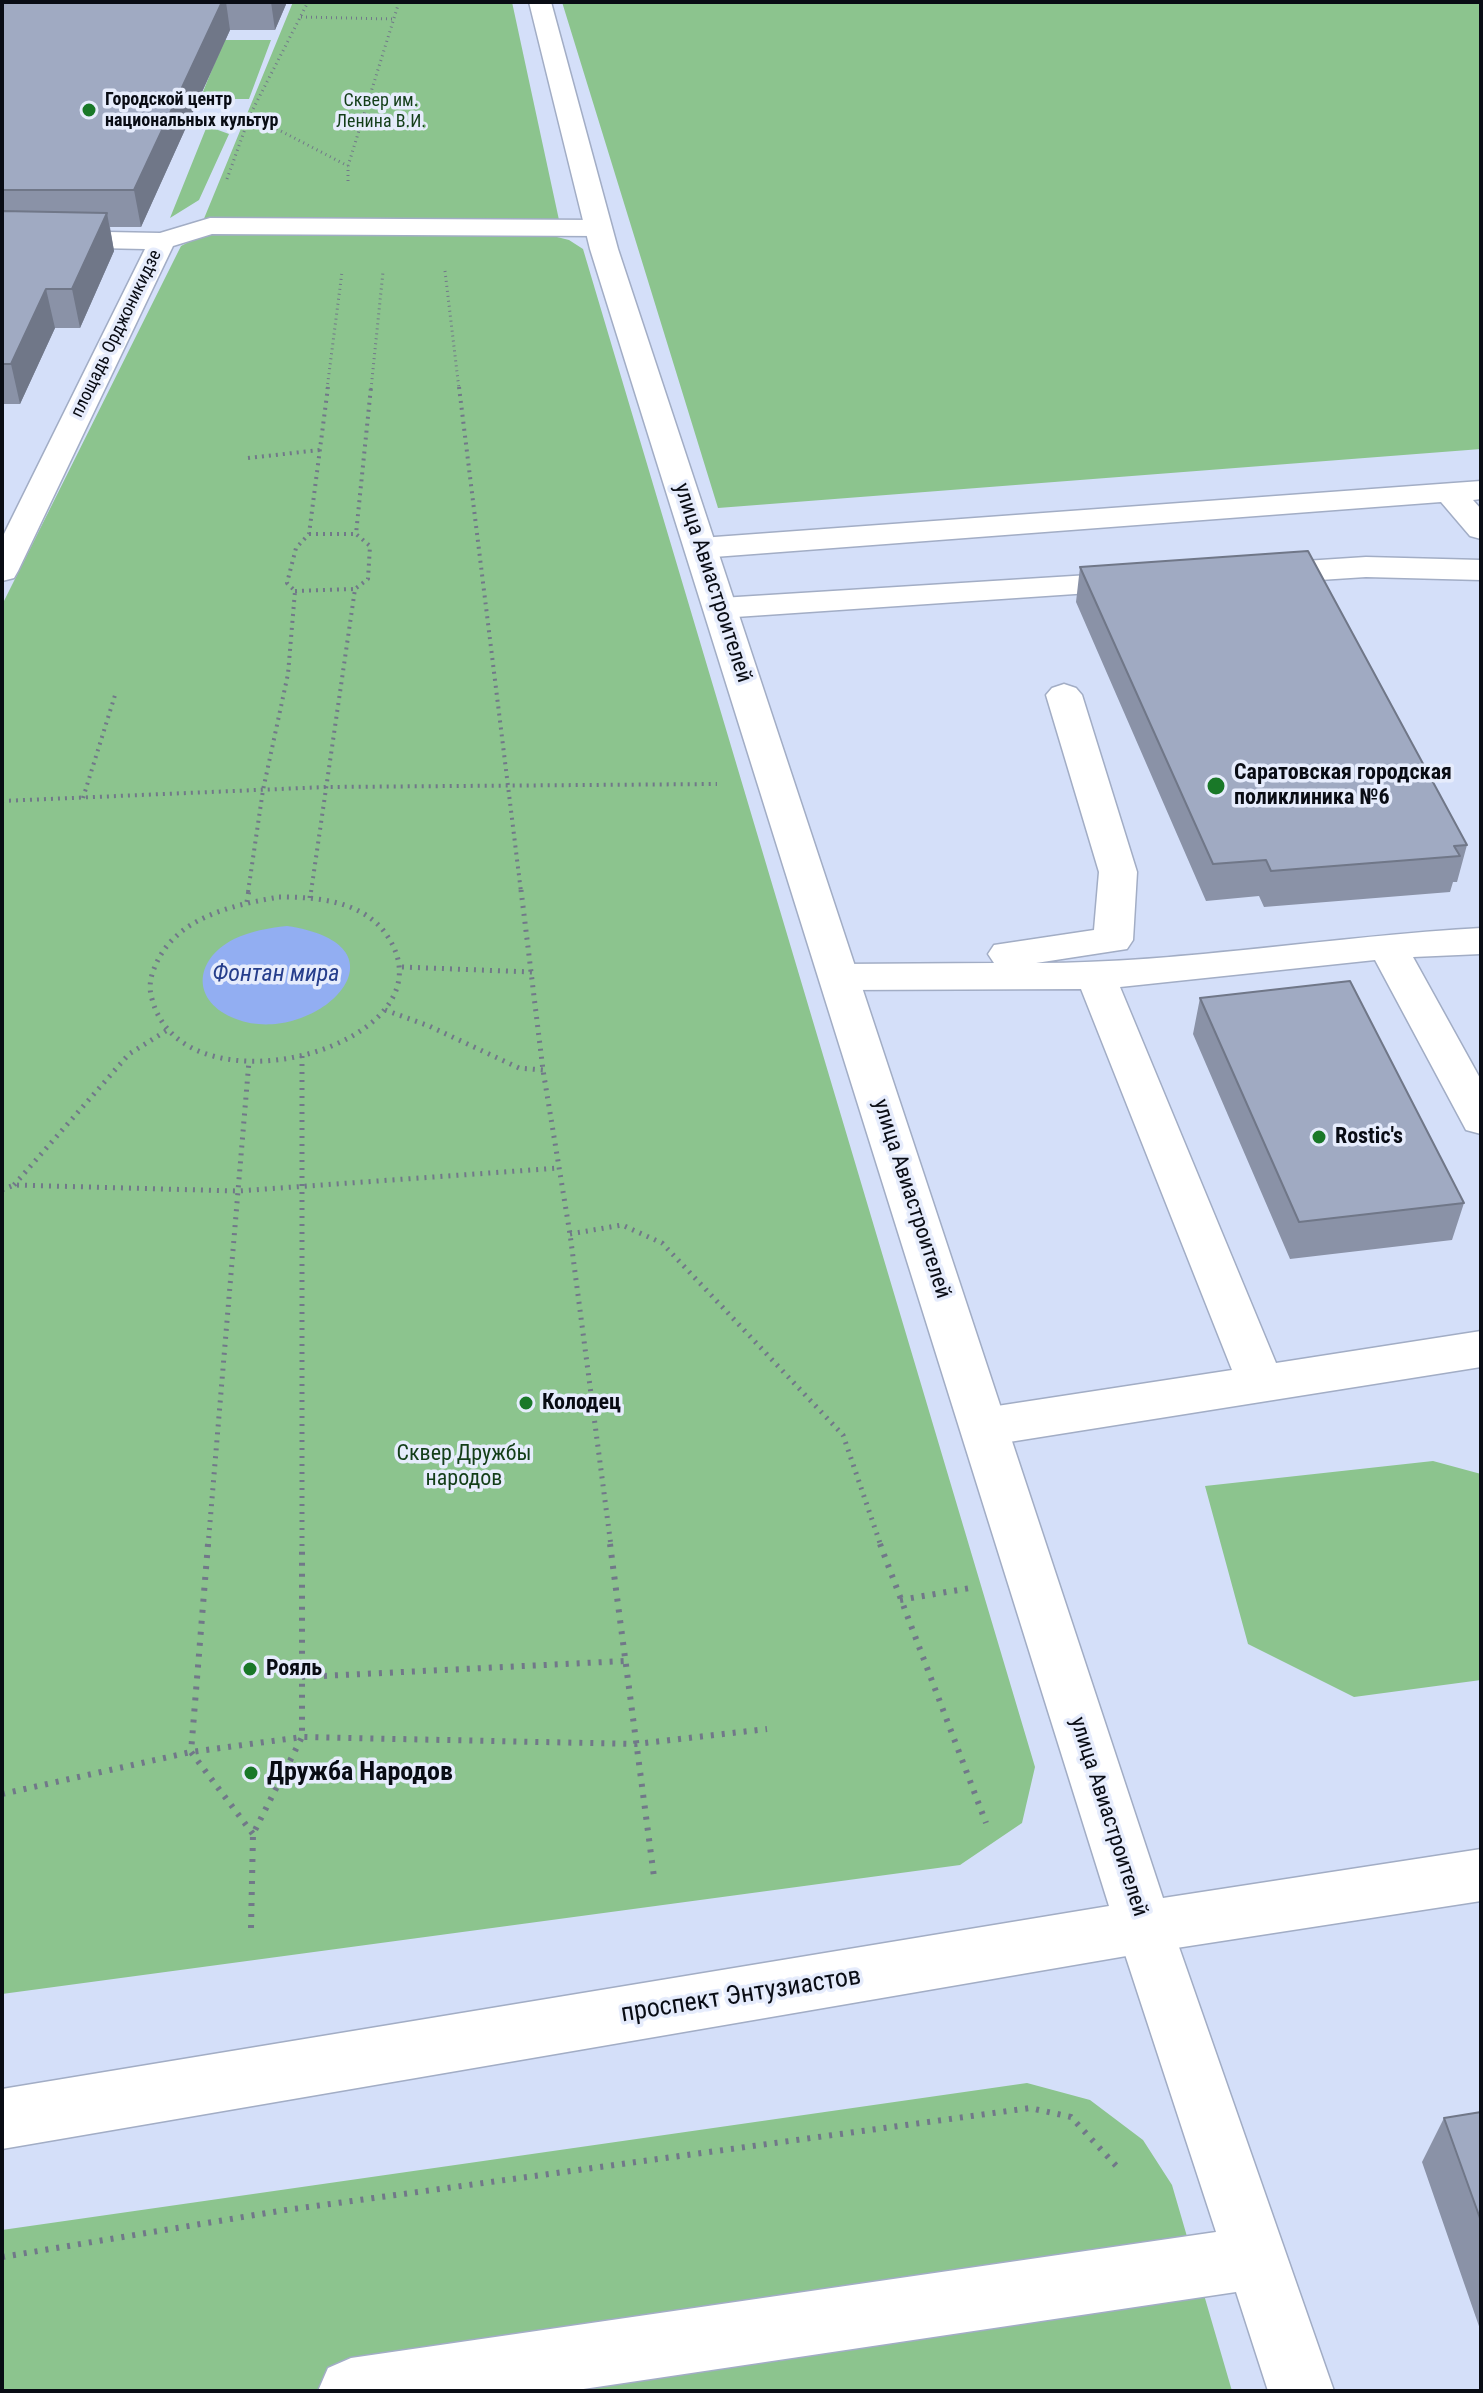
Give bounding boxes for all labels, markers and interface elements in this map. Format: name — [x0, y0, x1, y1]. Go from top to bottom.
place label: Городской центр национальных культур — [105, 89, 278, 132]
park label: Сквер им. Ленина В.И. — [336, 90, 426, 132]
marker: Городской центр национальных культур — [80, 101, 98, 119]
street label: площадь Орджоникидзе — [67, 247, 167, 421]
street label: улица Авиастроителей — [667, 480, 757, 686]
place label: Саратовская городская поликлиника №6 — [1234, 760, 1452, 812]
marker: Саратовская городская поликлиника №6 — [1205, 775, 1227, 797]
water label: Фонтан мира — [212, 961, 340, 989]
street label: улица Авиастроителей — [866, 1096, 956, 1302]
place label: Rostic's — [1335, 1124, 1403, 1150]
marker: Rostic's — [1310, 1128, 1328, 1146]
place label: Колодец — [542, 1390, 621, 1416]
marker: Колодец — [517, 1394, 535, 1412]
park label: Сквер Дружбы народов — [397, 1441, 531, 1492]
place label: Рояль — [266, 1656, 322, 1682]
marker: Рояль — [241, 1660, 259, 1678]
street label: улица Авиастроителей — [1063, 1714, 1153, 1920]
place label: Дружба Народов — [267, 1757, 453, 1789]
marker: Дружба Народов — [242, 1764, 260, 1782]
street label: проспект Энтузиастов — [619, 1962, 863, 2030]

